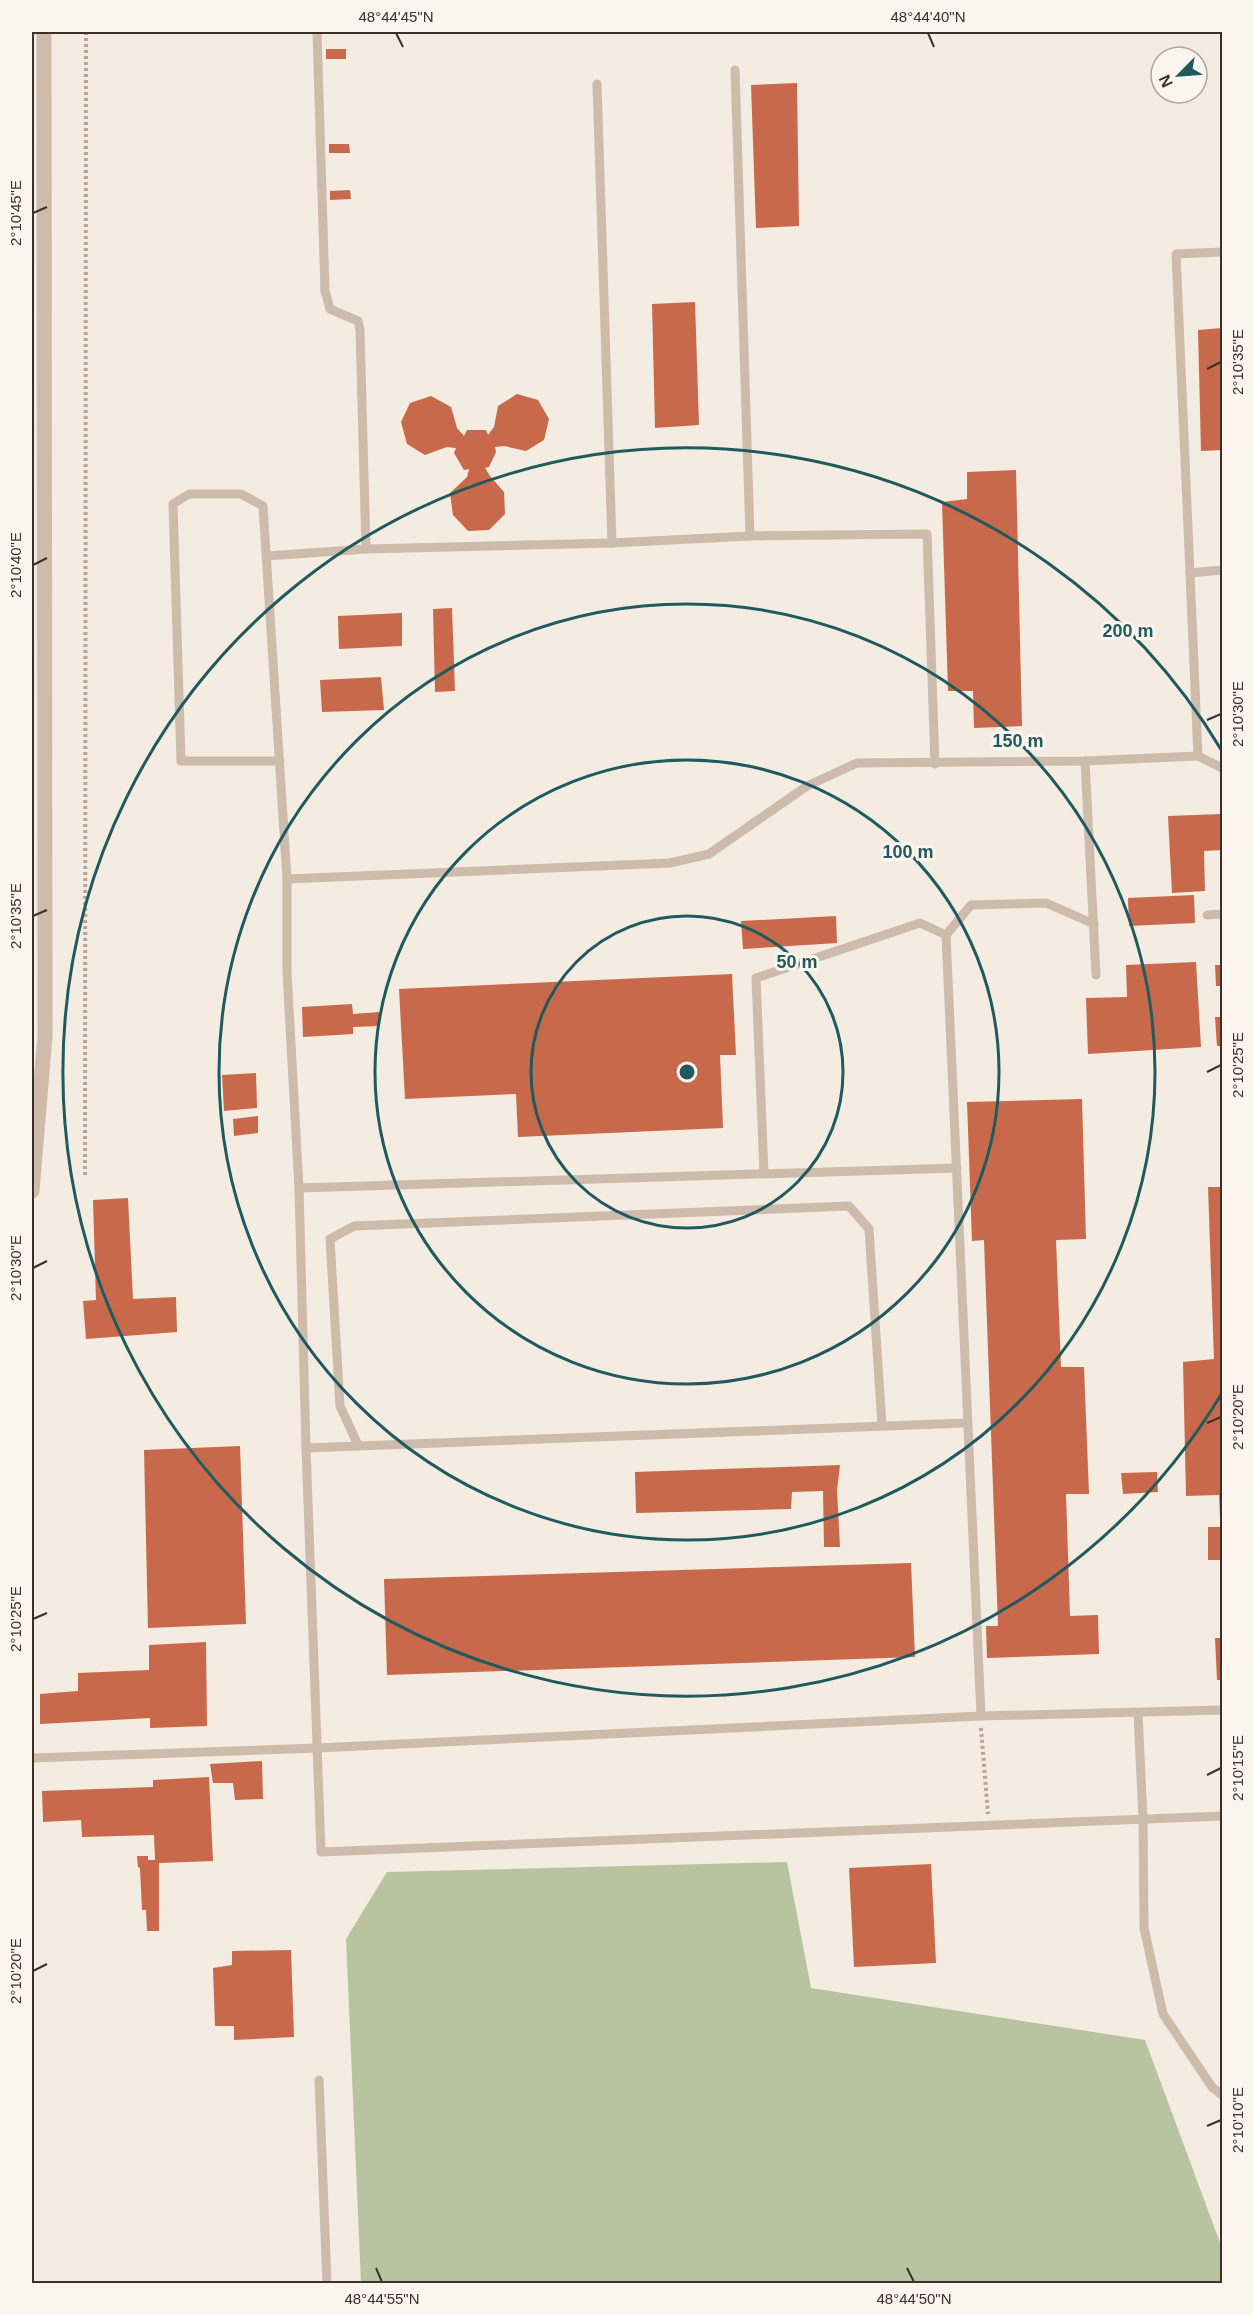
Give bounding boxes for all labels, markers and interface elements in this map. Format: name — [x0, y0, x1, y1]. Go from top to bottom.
text: 48°44'45"N — [358, 8, 434, 25]
text: 48°44'40"N — [890, 8, 966, 25]
north arrow — [1149, 45, 1209, 105]
text: N — [1156, 72, 1176, 90]
text: 2°10'45"E — [7, 180, 24, 246]
text: 2°10'35"E — [1229, 329, 1246, 395]
text: 2°10'40"E — [7, 532, 24, 598]
text: 200 m — [1102, 621, 1154, 641]
text: 2°10'30"E — [1229, 681, 1246, 747]
text: 150 m — [992, 731, 1044, 751]
text: 100 m — [882, 842, 934, 862]
text: 2°10'35"E — [7, 883, 24, 949]
text: 50 m — [776, 952, 818, 972]
text: 2°10'25"E — [1229, 1032, 1246, 1098]
centre of rings — [677, 1062, 697, 1082]
text: 2°10'30"E — [7, 1235, 24, 1301]
text: 2°10'20"E — [1229, 1384, 1246, 1450]
text: 2°10'25"E — [7, 1586, 24, 1652]
text: 2°10'15"E — [1229, 1735, 1246, 1801]
text: 2°10'20"E — [7, 1938, 24, 2004]
text: 2°10'10"E — [1229, 2087, 1246, 2153]
text: 48°44'55"N — [344, 2290, 420, 2307]
text: 48°44'50"N — [876, 2290, 952, 2307]

